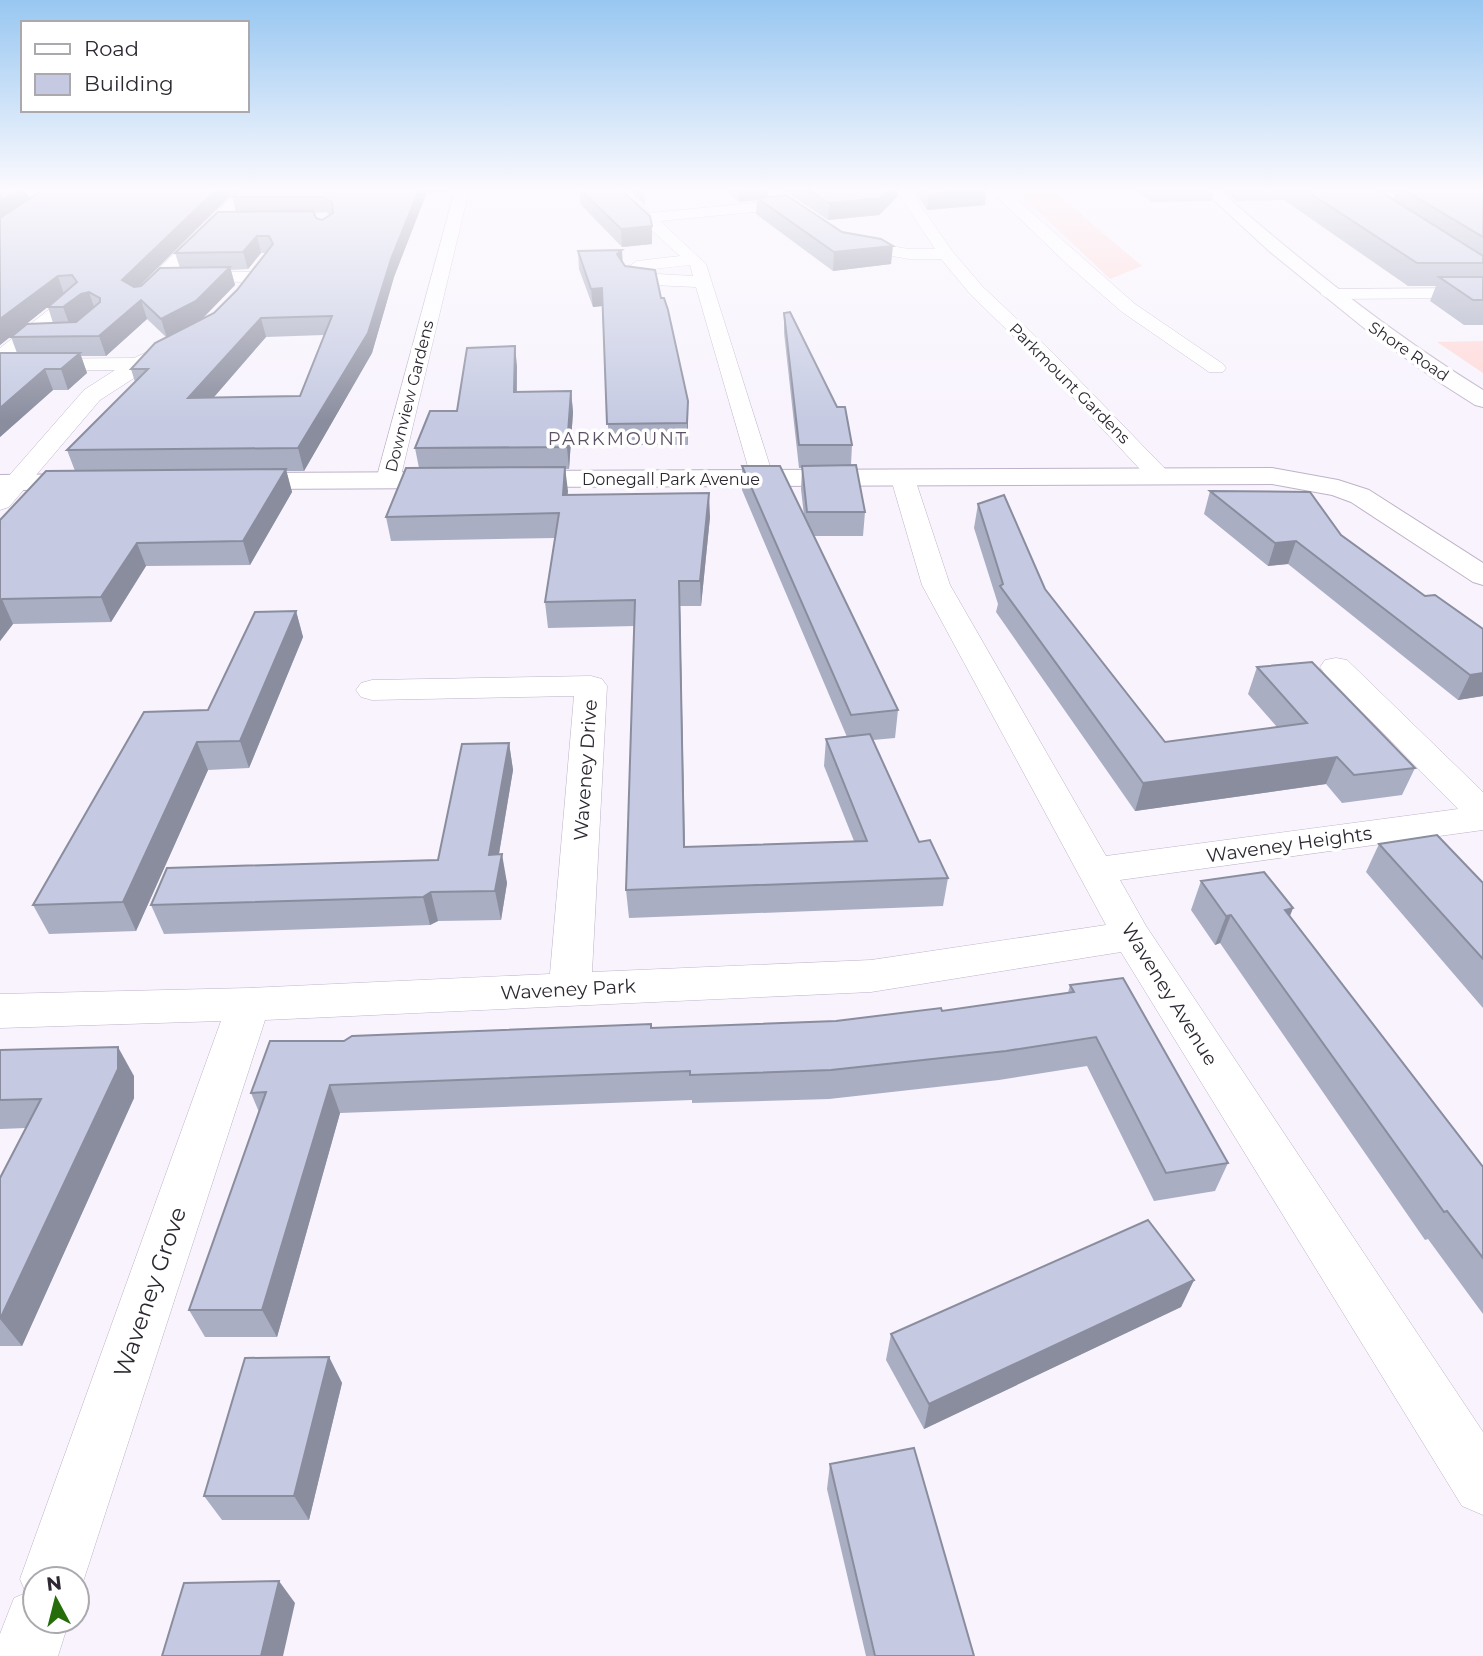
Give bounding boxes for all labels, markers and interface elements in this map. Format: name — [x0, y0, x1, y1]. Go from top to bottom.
legend — [21, 21, 248, 112]
text: Road — [84, 36, 139, 61]
text: Building — [84, 71, 174, 96]
street label: Downview Gardens — [381, 318, 438, 474]
street label: Shore Road — [1365, 318, 1452, 385]
street label: Parkmount Gardens — [1005, 319, 1134, 448]
district label: PARKMOUNT — [548, 428, 688, 450]
street label: Donegall Park Avenue — [582, 470, 760, 489]
street label: Waveney Drive — [569, 698, 602, 842]
street label: Waveney Heights — [1205, 821, 1373, 867]
street label: Waveney Avenue — [1116, 919, 1223, 1070]
street label: Waveney Park — [500, 974, 637, 1005]
street label: Waveney Grove — [108, 1203, 192, 1381]
north arrow — [21, 1565, 91, 1635]
text: N — [45, 1571, 63, 1596]

